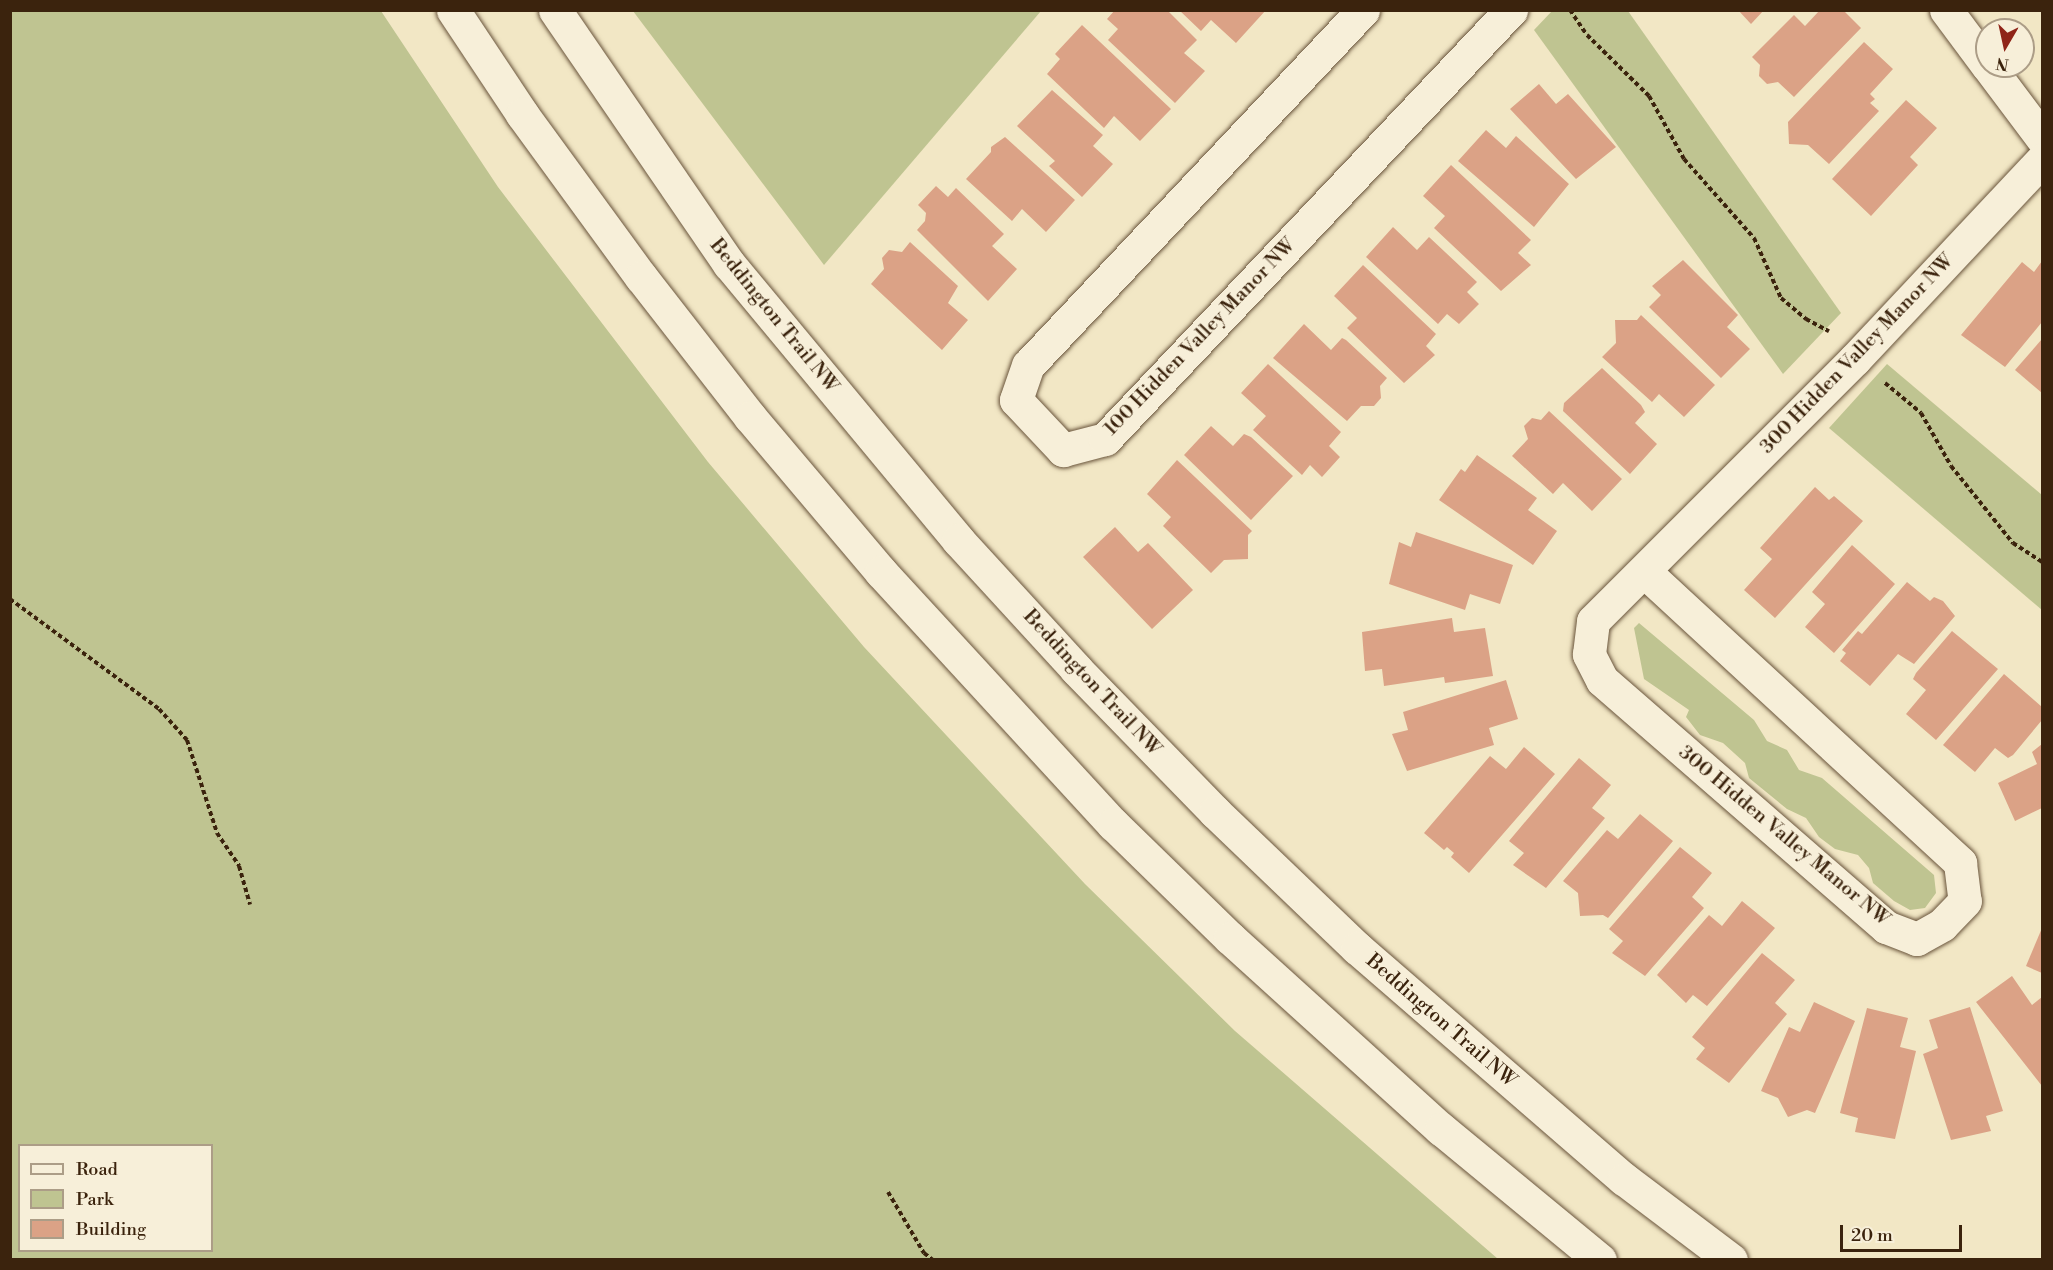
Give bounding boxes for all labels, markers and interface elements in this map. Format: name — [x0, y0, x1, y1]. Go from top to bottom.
north arrow — [1975, 18, 2035, 78]
text: N — [1995, 53, 2010, 75]
street label: 100 Hidden Valley Manor NW — [1099, 233, 1301, 441]
street label: Beddington Trail NW — [704, 234, 844, 398]
street label: 300 Hidden Valley Manor NW — [1755, 249, 1959, 459]
street label: Beddington Trail NW — [1018, 605, 1166, 761]
street label: 300 Hidden Valley Manor NW — [1674, 741, 1894, 931]
street label: Beddington Trail NW — [1361, 949, 1521, 1093]
legend — [18, 1144, 213, 1252]
text: Road — [76, 1158, 118, 1181]
text: Park — [76, 1188, 113, 1211]
scale bar — [1843, 1213, 1964, 1251]
text: Building — [76, 1218, 146, 1241]
text: 20 m — [1851, 1224, 1893, 1247]

